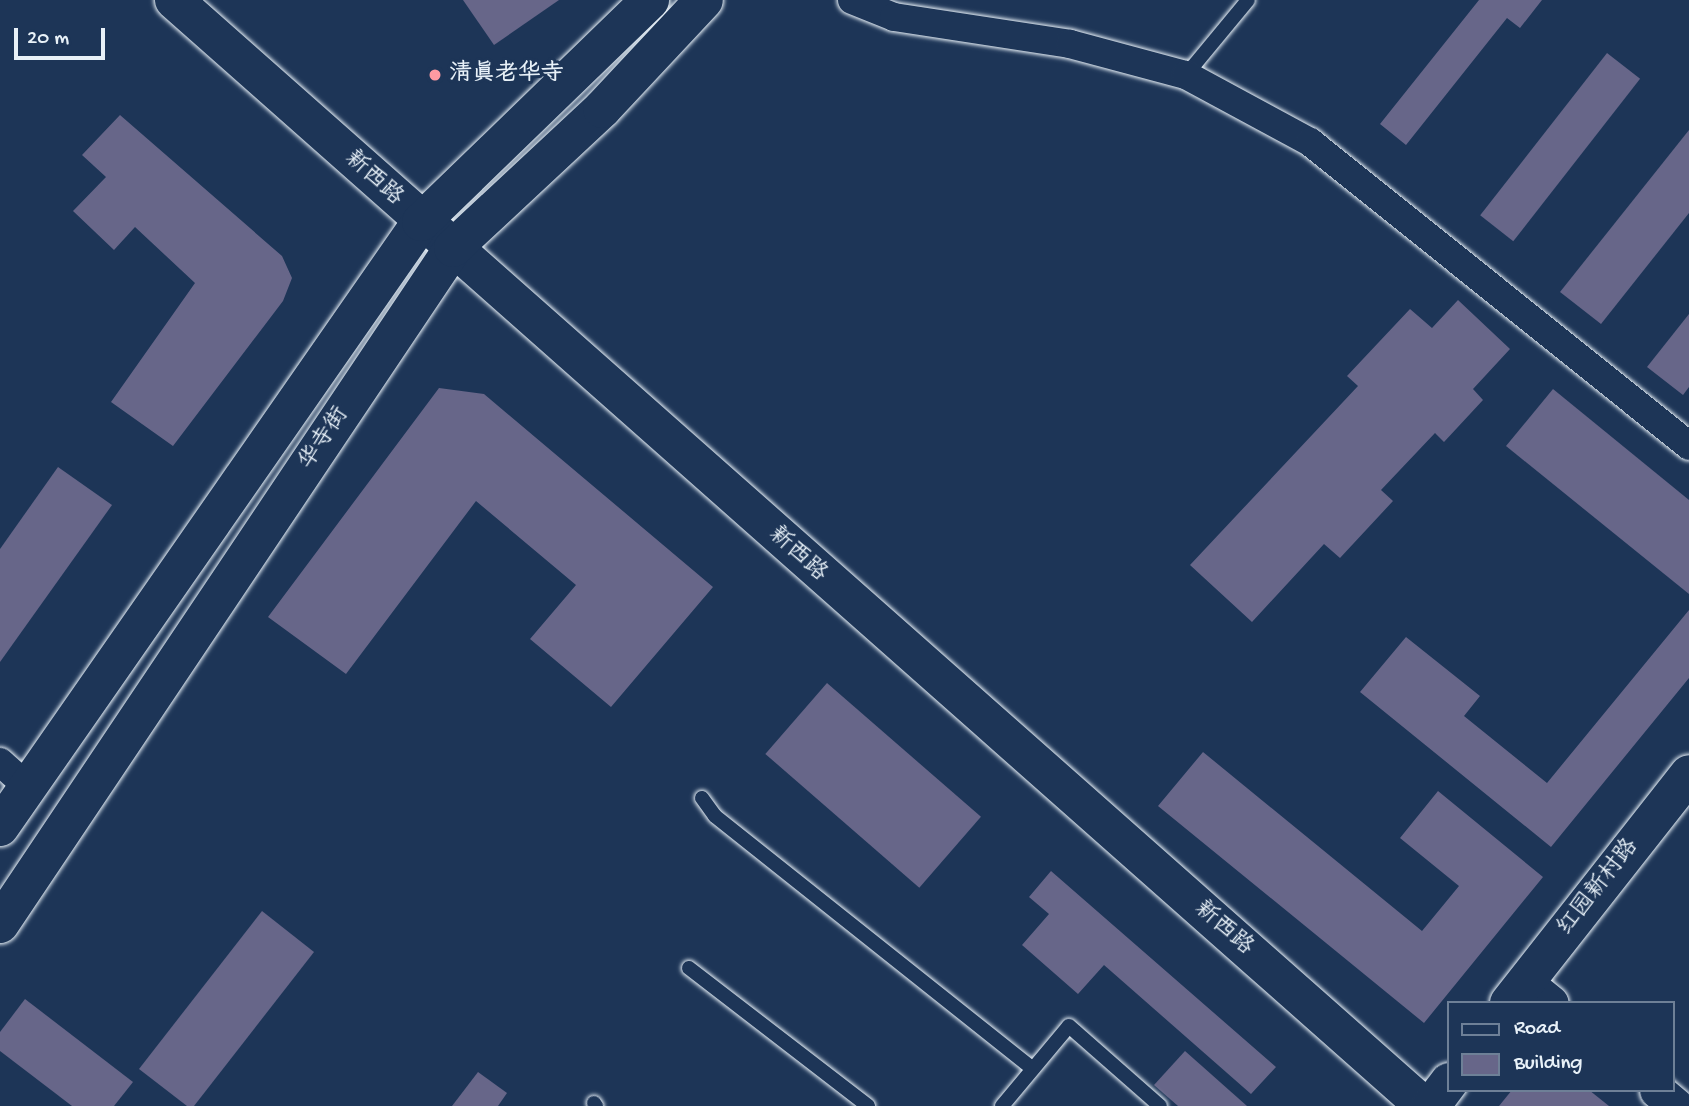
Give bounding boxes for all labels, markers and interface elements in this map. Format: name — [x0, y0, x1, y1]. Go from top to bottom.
scale bar — [18, 14, 108, 58]
text: 20 m — [27, 27, 69, 52]
place label: 清真老华寺 — [449, 61, 564, 89]
marker: 清真老华寺 — [427, 67, 443, 83]
street label: 新西路 — [338, 146, 408, 212]
street label: 华寺街 — [294, 403, 356, 475]
street label: 新西路 — [762, 522, 832, 588]
street label: 红园新村路 — [1553, 834, 1645, 942]
street label: 新西路 — [1188, 896, 1258, 962]
legend — [1448, 1001, 1675, 1092]
text: Road — [1514, 1017, 1560, 1042]
text: Building — [1514, 1052, 1583, 1077]

